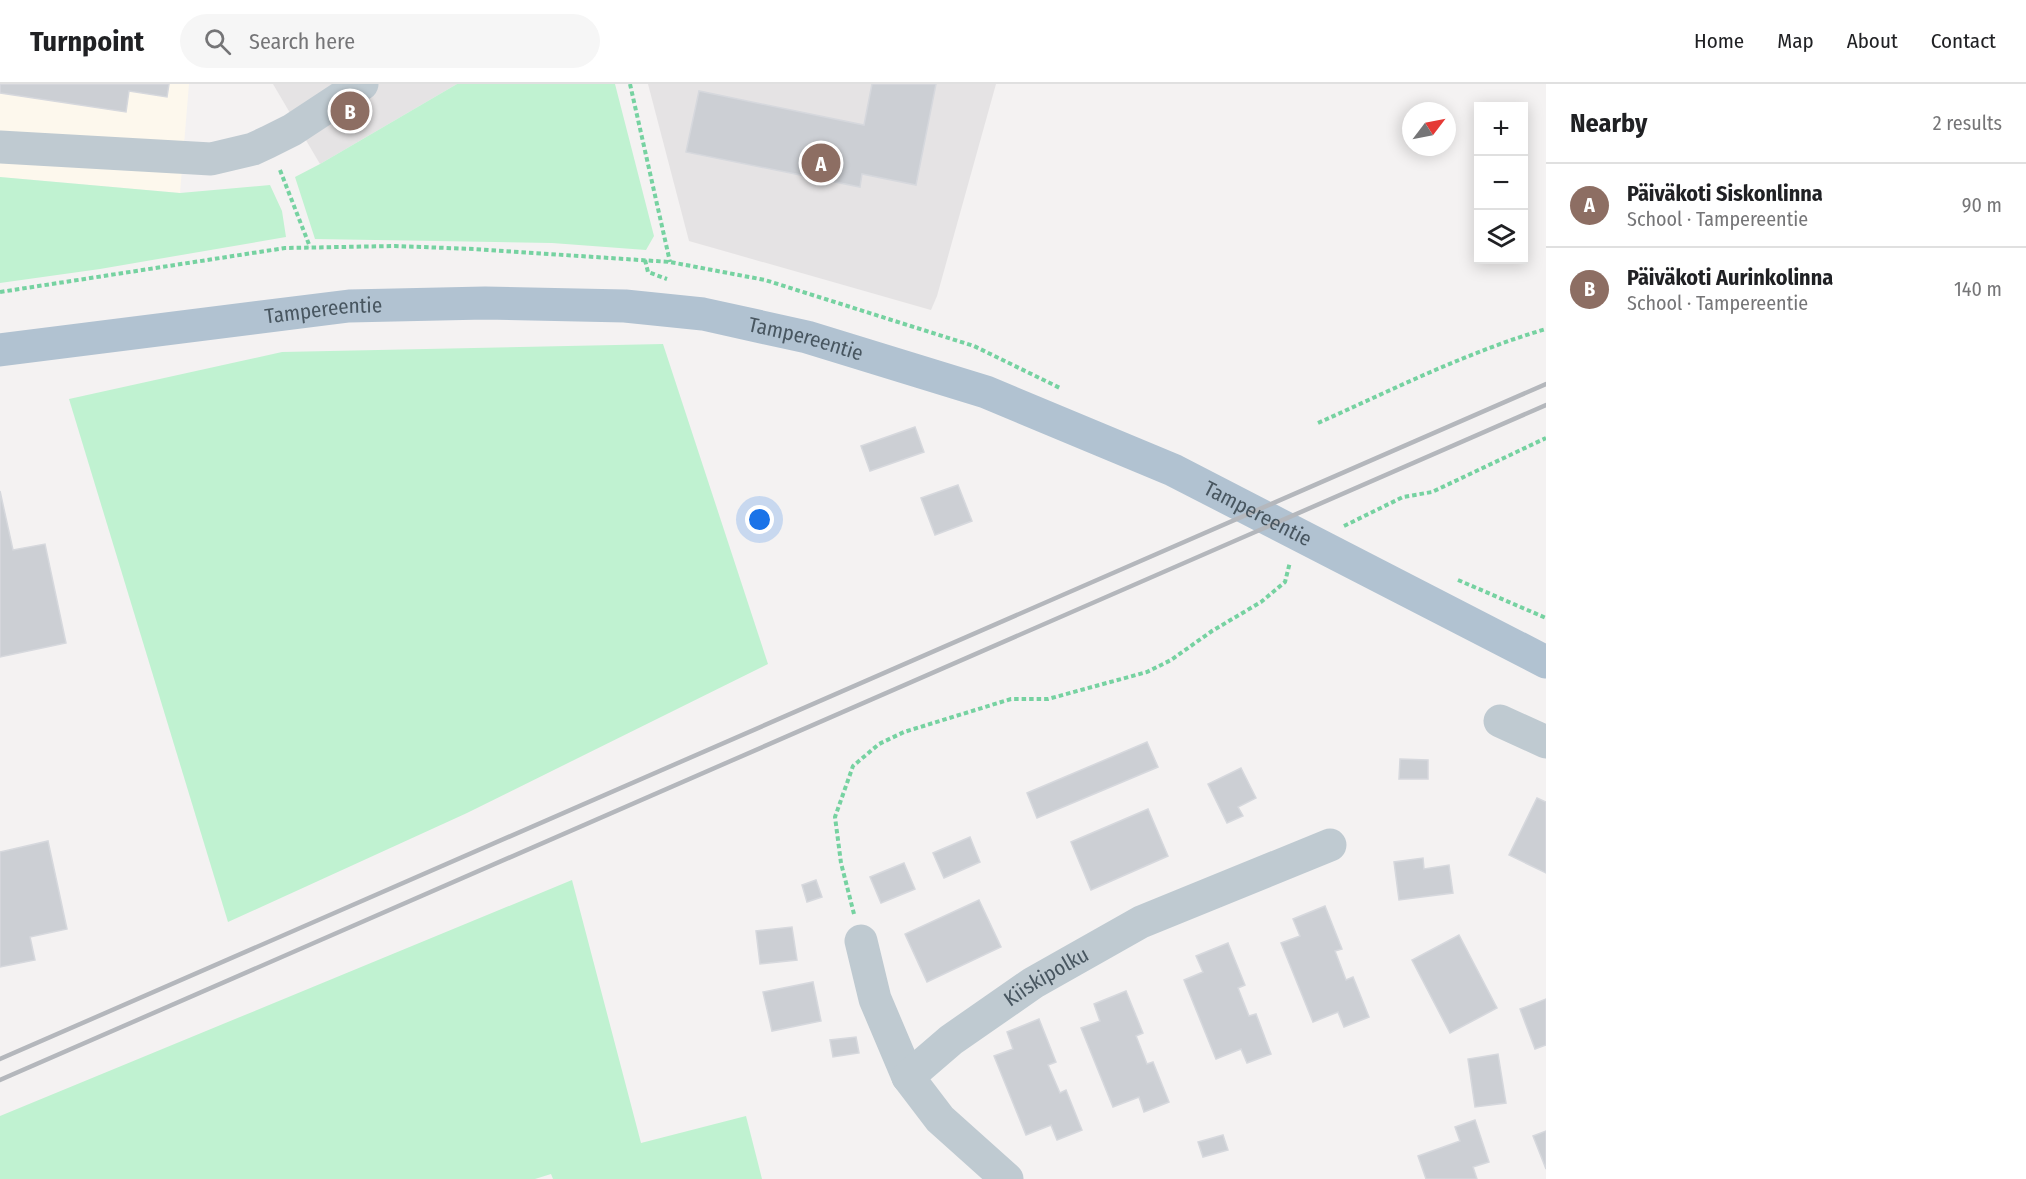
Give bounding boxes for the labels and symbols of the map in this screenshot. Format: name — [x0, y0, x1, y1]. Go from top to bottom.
pin: B — [330, 88, 370, 134]
north arrow — [1402, 102, 1456, 156]
pin: A — [802, 140, 840, 185]
street label: Tampereentie — [263, 292, 382, 329]
street label: Tampereentie — [746, 311, 866, 367]
street label: Tampereentie — [1199, 475, 1316, 552]
your location — [745, 505, 774, 534]
street label: Kiiskipolku — [999, 941, 1093, 1012]

